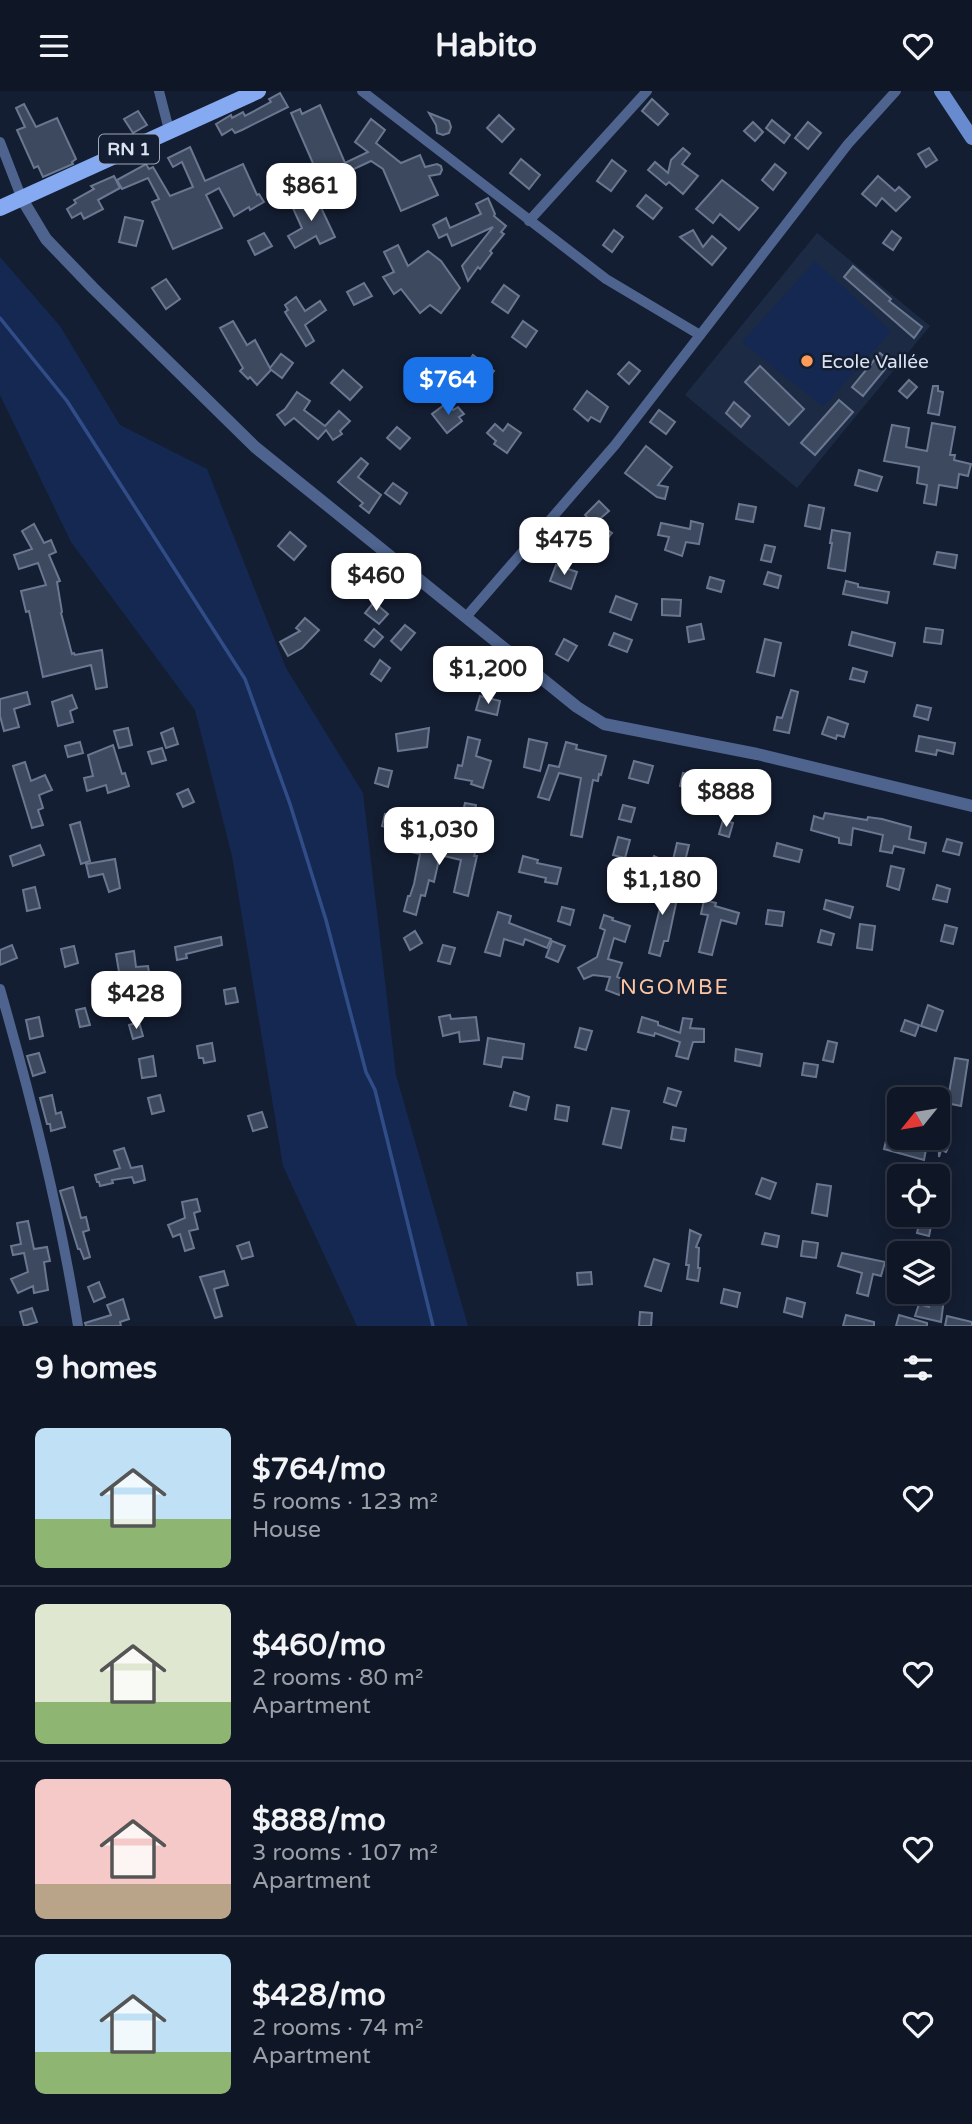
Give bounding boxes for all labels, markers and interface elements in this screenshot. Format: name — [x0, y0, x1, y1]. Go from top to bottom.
icon: menu — [35, 27, 73, 65]
text: Habito — [435, 27, 537, 65]
icon: heart — [899, 27, 937, 65]
road number: RN 1 — [99, 135, 159, 163]
pin: $861 — [270, 163, 352, 223]
text: $861 — [282, 172, 340, 200]
place label: Ecole Vallée — [821, 351, 929, 373]
marker: Ecole Vallée — [799, 353, 815, 369]
pin: $764 — [407, 357, 489, 417]
text: $764 — [419, 366, 477, 394]
pin: $475 — [523, 517, 605, 577]
text: $475 — [535, 526, 593, 554]
pin: $460 — [335, 553, 417, 613]
text: $460 — [347, 562, 405, 590]
pin: $1,200 — [431, 647, 545, 706]
text: $1,200 — [449, 655, 527, 683]
pin: $888 — [685, 769, 767, 829]
text: $888 — [697, 778, 755, 806]
pin: $1,030 — [382, 807, 496, 867]
text: $1,030 — [400, 816, 478, 844]
pin: $1,180 — [605, 857, 719, 917]
text: $1,180 — [623, 866, 701, 894]
pin: $428 — [95, 971, 177, 1031]
district label: NGOMBE — [620, 975, 730, 1000]
text: $428 — [107, 980, 165, 1008]
north arrow — [887, 1087, 950, 1150]
map controls — [887, 1087, 950, 1304]
button: locate — [887, 1164, 950, 1227]
button: layers — [887, 1241, 950, 1304]
icon: filters — [899, 1349, 937, 1387]
text: 9 homes — [35, 1350, 157, 1387]
text: $764/mo — [252, 1451, 386, 1488]
icon: home — [91, 1456, 175, 1540]
icon: heart — [899, 1479, 937, 1517]
text: 5 rooms · 123 m² — [252, 1488, 438, 1516]
text: House — [252, 1516, 321, 1544]
text: $460/mo — [252, 1627, 386, 1664]
icon: home — [91, 1632, 175, 1716]
icon: heart — [899, 1655, 937, 1693]
text: 2 rooms · 80 m² — [252, 1664, 423, 1692]
text: Apartment — [252, 1692, 371, 1720]
text: $888/mo — [252, 1802, 386, 1839]
icon: home — [91, 1807, 175, 1891]
icon: heart — [899, 1830, 937, 1868]
text: 3 rooms · 107 m² — [252, 1839, 438, 1867]
text: Apartment — [252, 1867, 371, 1895]
text: $428/mo — [252, 1977, 386, 2014]
icon: home — [91, 1982, 175, 2066]
icon: heart — [899, 2005, 937, 2043]
text: 2 rooms · 74 m² — [252, 2014, 423, 2042]
text: Apartment — [252, 2042, 371, 2070]

